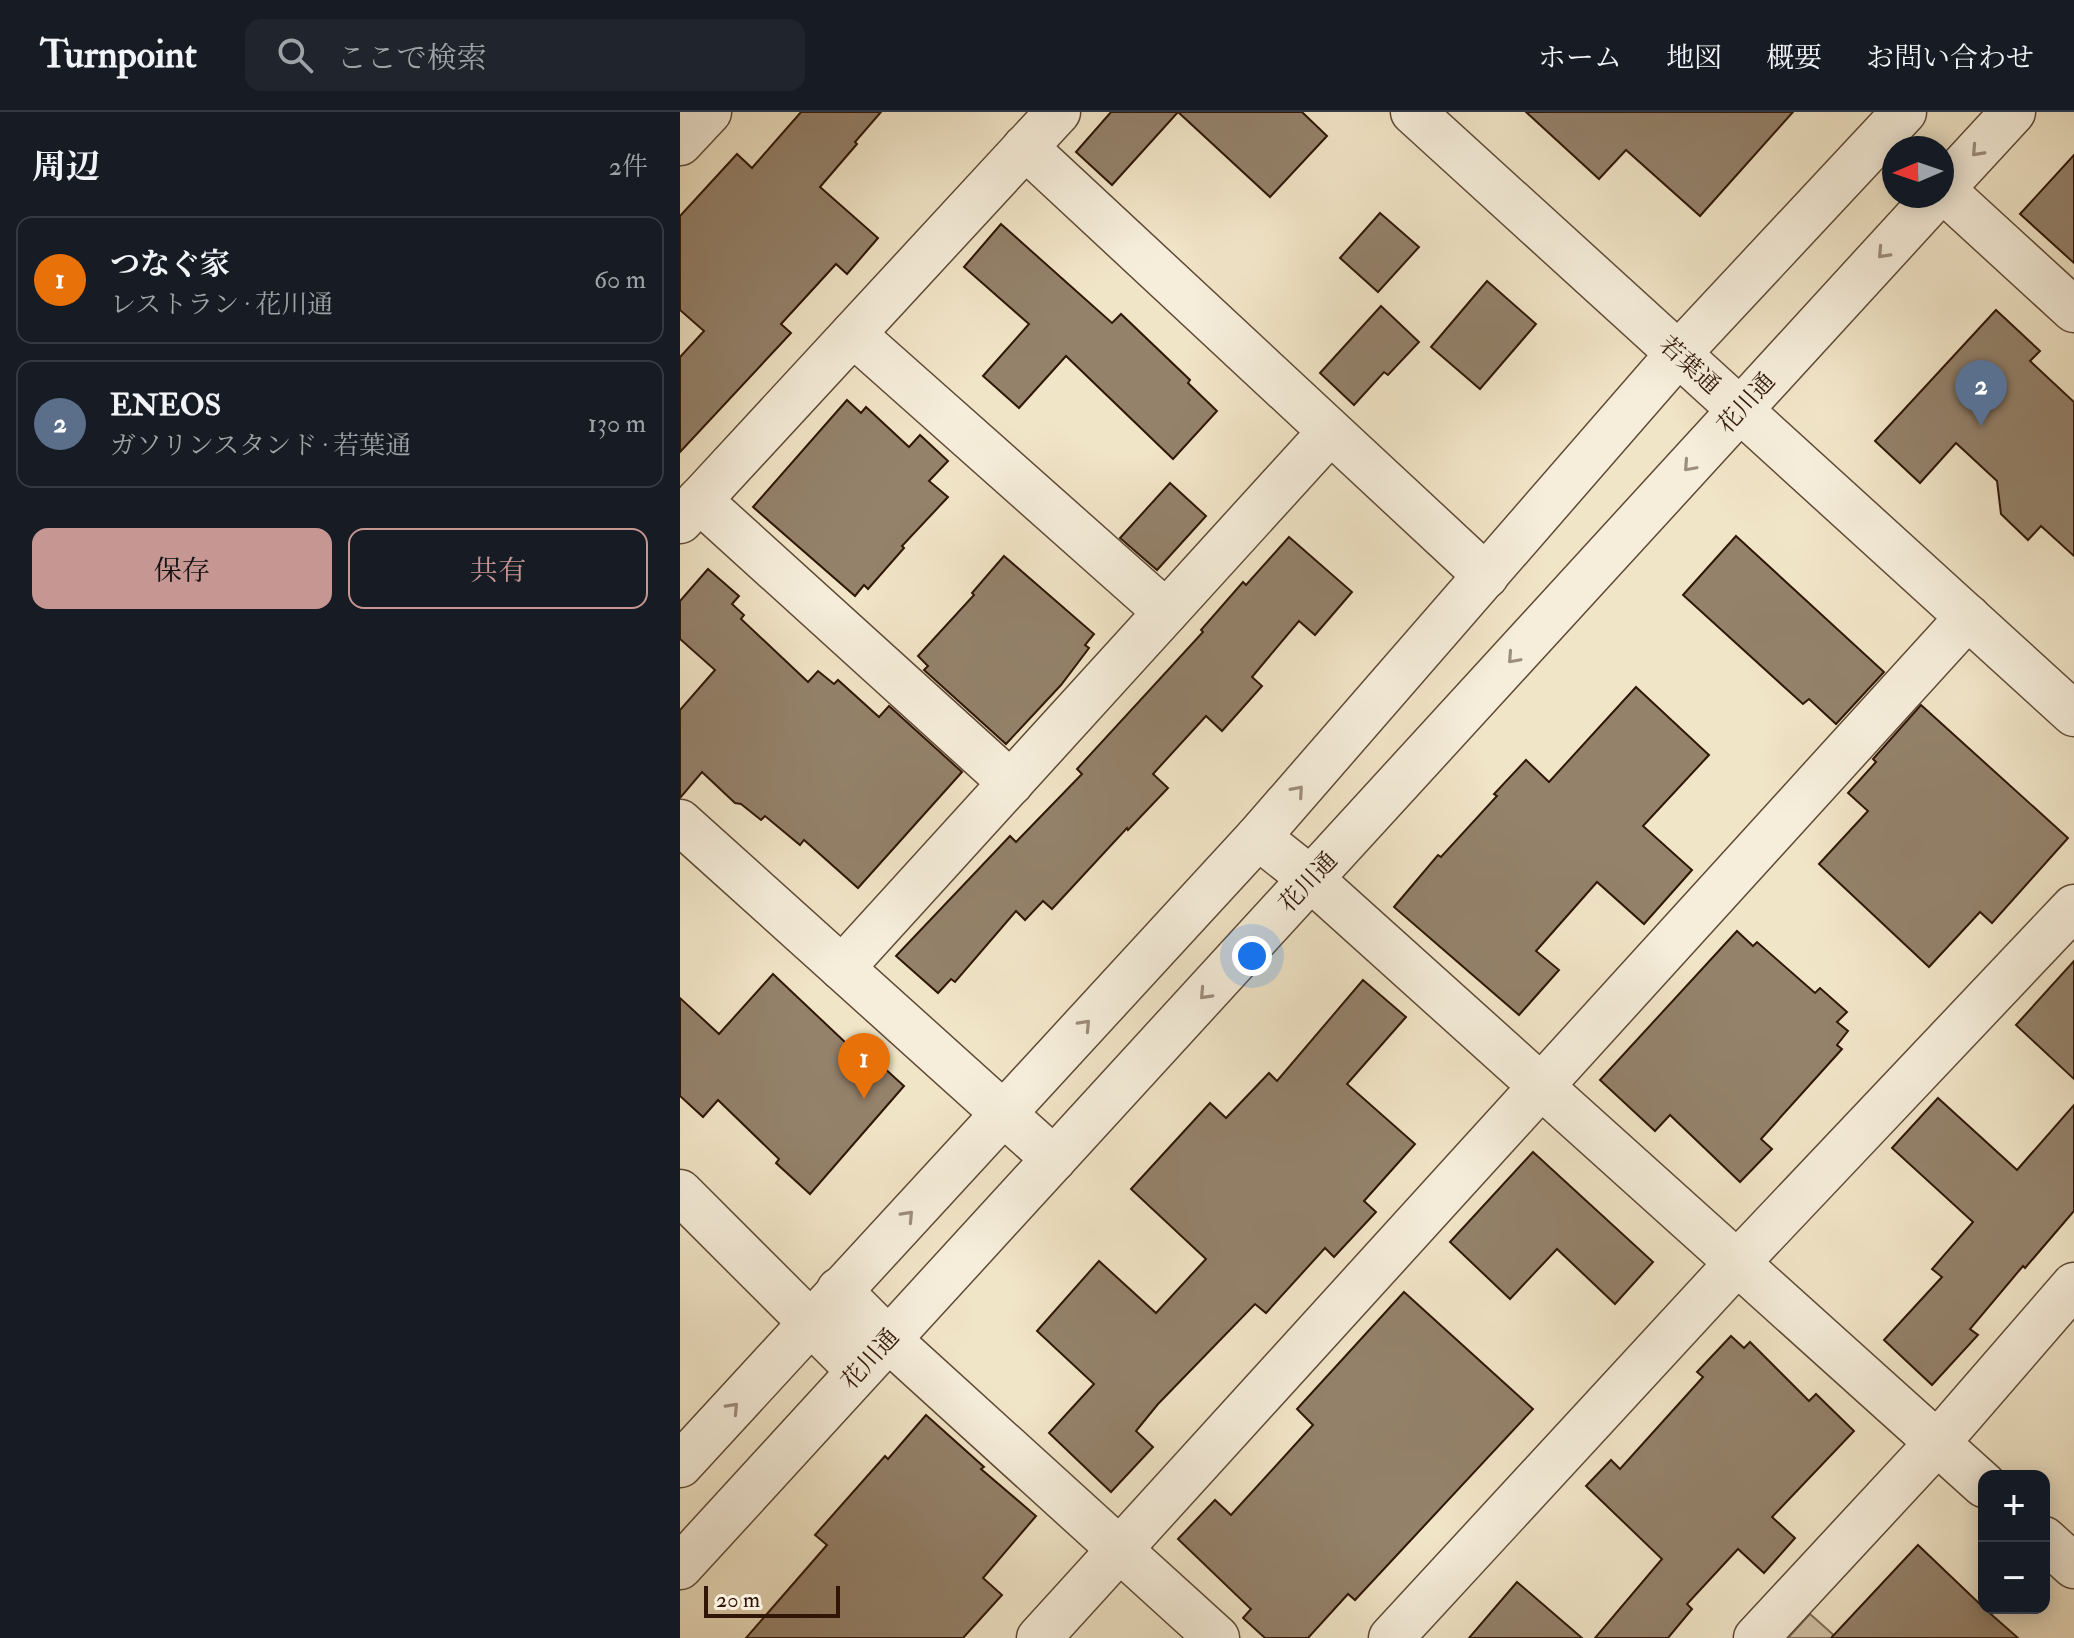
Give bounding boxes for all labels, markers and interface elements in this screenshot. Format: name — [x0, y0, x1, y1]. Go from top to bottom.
search box — [245, 19, 805, 91]
text: Turnpoint — [40, 31, 197, 79]
icon: search — [273, 33, 317, 77]
text: ここで検索 — [337, 40, 487, 77]
text: ホーム — [1538, 41, 1622, 76]
text: 地図 — [1666, 41, 1722, 76]
text: 概要 — [1766, 41, 1822, 76]
text: お問い合わせ — [1866, 41, 2034, 76]
north arrow — [1882, 136, 1954, 208]
one-way arrow — [1973, 141, 1987, 156]
text: 周辺 — [32, 146, 100, 189]
text: 2件 — [609, 151, 648, 183]
one-way arrow — [1879, 244, 1893, 259]
text: つなぐ家 — [110, 246, 230, 283]
text: 1 — [55, 264, 65, 296]
text: 60 m — [594, 264, 646, 296]
text: レストラン · 花川通 — [110, 289, 333, 321]
street label: 若葉通 — [1653, 330, 1727, 401]
pin: 2 — [1955, 360, 2007, 426]
street label: 花川通 — [1711, 366, 1782, 440]
text: ENEOS — [110, 387, 221, 424]
text: 2 — [53, 408, 67, 440]
text: 130 m — [588, 408, 646, 440]
text: ガソリンスタンド · 若葉通 — [110, 430, 411, 462]
one-way arrow — [1683, 457, 1698, 471]
button: 保存 — [32, 528, 332, 609]
button: 共有 — [348, 528, 648, 609]
one-way arrow — [1509, 648, 1523, 663]
one-way arrow — [1288, 786, 1302, 801]
street label: 花川通 — [1272, 845, 1344, 919]
your location — [1232, 936, 1272, 976]
one-way arrow — [1200, 985, 1215, 999]
one-way arrow — [1075, 1020, 1090, 1034]
pin: 1 — [838, 1033, 890, 1099]
one-way arrow — [899, 1211, 914, 1225]
street label: 花川通 — [835, 1322, 906, 1396]
one-way arrow — [723, 1402, 737, 1417]
map controls — [1978, 1470, 2050, 1614]
button: + — [1978, 1470, 2050, 1542]
button: − — [1978, 1542, 2050, 1614]
scale bar — [704, 1582, 840, 1618]
text: 20 m — [716, 1586, 760, 1614]

